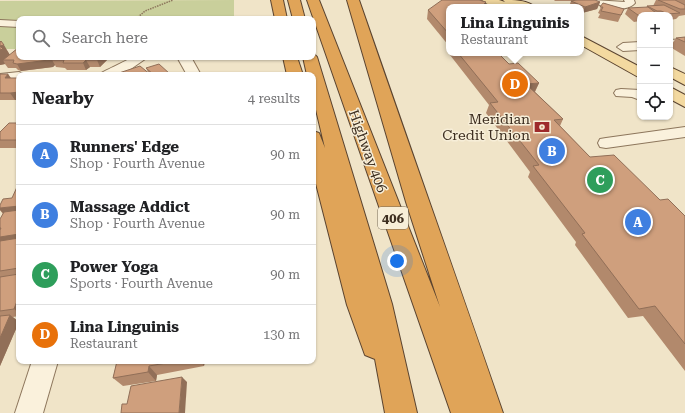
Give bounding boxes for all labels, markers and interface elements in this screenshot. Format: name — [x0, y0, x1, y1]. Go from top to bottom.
popup — [446, 4, 584, 56]
map controls — [637, 12, 673, 120]
button: + — [637, 12, 673, 48]
text: Lina Linguinis — [461, 14, 569, 32]
search box — [16, 16, 316, 60]
icon: search — [30, 27, 52, 49]
text: Search here — [62, 29, 148, 47]
text: Restaurant — [461, 32, 528, 47]
button: − — [637, 48, 673, 84]
pin: D — [502, 69, 528, 99]
button: locate — [637, 84, 673, 120]
text: Nearby — [32, 88, 94, 108]
text: 4 results — [248, 91, 300, 106]
street label: Highway 406 — [346, 107, 390, 195]
place label: Meridian Credit Union — [442, 111, 530, 143]
bank icon: Meridian Credit Union — [533, 118, 551, 136]
pin: B — [539, 136, 565, 166]
text: Runners' Edge — [70, 138, 179, 156]
text: A — [40, 147, 50, 162]
text: 90 m — [270, 147, 300, 162]
text: Shop · Fourth Avenue — [70, 156, 205, 171]
pin: C — [587, 165, 613, 195]
text: Massage Addict — [70, 198, 190, 216]
text: B — [40, 207, 50, 222]
text: 90 m — [270, 207, 300, 222]
road number: 406 — [378, 207, 408, 229]
pin: A — [625, 207, 651, 237]
text: Shop · Fourth Avenue — [70, 216, 205, 231]
your location — [387, 251, 407, 271]
text: Power Yoga — [70, 258, 158, 276]
text: C — [40, 267, 50, 282]
text: 90 m — [270, 267, 300, 282]
text: Sports · Fourth Avenue — [70, 276, 213, 291]
text: Lina Linguinis — [70, 318, 179, 336]
text: D — [40, 327, 50, 342]
text: 130 m — [263, 327, 300, 342]
text: Restaurant — [70, 336, 138, 351]

